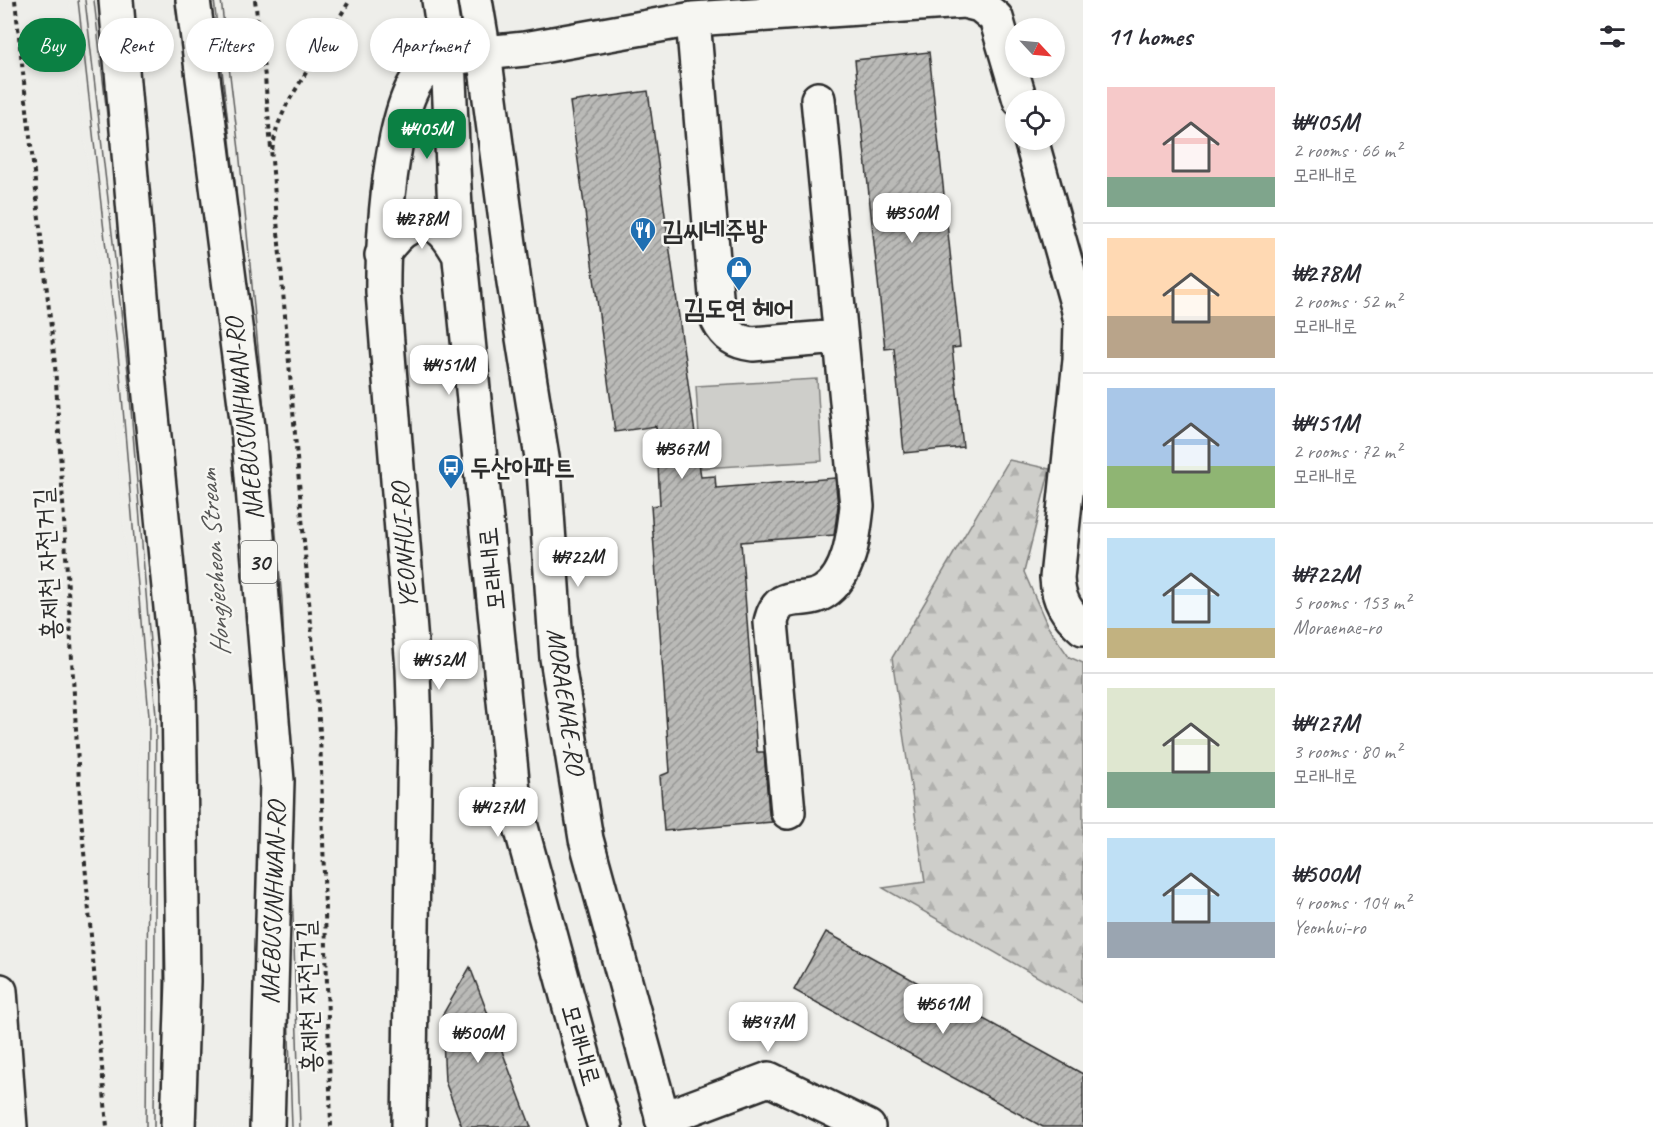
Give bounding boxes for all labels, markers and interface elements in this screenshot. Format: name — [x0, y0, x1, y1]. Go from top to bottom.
chip: Buy — [18, 18, 86, 72]
chip: Rent — [98, 18, 174, 72]
chip: Filters — [186, 18, 274, 72]
chip: New — [286, 18, 358, 72]
chip: Apartment — [370, 18, 490, 72]
north arrow — [1005, 18, 1065, 78]
map controls — [1005, 18, 1065, 150]
text: 11 homes — [1107, 20, 1192, 53]
icon: filters — [1596, 20, 1629, 53]
button: locate — [1005, 90, 1065, 150]
text: ₩405M — [1293, 105, 1358, 138]
pin: ₩405M — [385, 109, 469, 160]
icon: home — [1155, 111, 1227, 183]
text: ₩405M — [402, 116, 452, 141]
text: 2 rooms · 66 m² — [1293, 138, 1401, 163]
text: 모래내로 — [1293, 163, 1357, 188]
pin: ₩350M — [870, 193, 954, 244]
pin: ₩278M — [380, 199, 464, 250]
text: ₩350M — [887, 200, 937, 225]
text: ₩278M — [397, 206, 447, 231]
place label: 김씨네주방 — [662, 214, 768, 247]
restaurant icon: 김씨네주방 — [628, 215, 658, 253]
shop icon: 김도연 헤어 — [724, 254, 754, 292]
text: ₩278M — [1293, 256, 1359, 289]
icon: home — [1155, 262, 1227, 334]
text: 2 rooms · 52 m² — [1293, 289, 1401, 314]
place label: 김도연 헤어 — [684, 292, 794, 325]
street label: NAEBUSUNHWAN-RO — [217, 313, 271, 522]
text: 모래내로 — [1293, 314, 1357, 339]
pin: ₩451M — [407, 345, 491, 396]
text: ₩451M — [424, 352, 474, 377]
text: ₩451M — [1293, 406, 1358, 439]
icon: home — [1155, 412, 1227, 484]
pin: ₩367M — [640, 429, 724, 480]
text: ₩367M — [657, 436, 707, 461]
text: 2 rooms · 72 m² — [1293, 439, 1401, 464]
place label: 두산아파트 — [470, 451, 575, 484]
bus stop icon: 두산아파트 — [436, 452, 466, 490]
text: 모래내로 — [1293, 464, 1357, 489]
water label: Hongjecheon Stream — [190, 467, 237, 657]
street label: YEONHUI-RO — [383, 479, 425, 610]
street label: 홍제천 자전거길 — [27, 487, 67, 641]
street label: 모래내로 — [471, 526, 513, 612]
pin: ₩722M — [536, 537, 620, 588]
road number: 30 — [241, 541, 277, 583]
text: ₩722M — [553, 544, 603, 569]
text: ₩722M — [1293, 557, 1359, 590]
icon: home — [1155, 562, 1227, 634]
text: 5 rooms · 153 m² — [1293, 590, 1410, 615]
text: Moraenae-ro — [1293, 615, 1381, 640]
street label: MORAENAE-RO — [539, 626, 593, 779]
pin: ₩452M — [397, 640, 481, 691]
text: ₩452M — [414, 647, 464, 672]
text: ₩427M — [1293, 706, 1359, 739]
icon: home — [1155, 712, 1227, 784]
text: 3 rooms · 80 m² — [1293, 739, 1401, 764]
text: 모래내로 — [1293, 764, 1357, 789]
pin: ₩427M — [456, 787, 540, 838]
text: ₩427M — [473, 794, 523, 819]
street label: NAEBUSUNHWAN-RO — [253, 798, 293, 1005]
text: ₩500M — [1293, 857, 1358, 890]
icon: home — [1155, 862, 1227, 934]
text: 4 rooms · 104 m² — [1293, 890, 1410, 915]
text: Yeonhui-ro — [1293, 915, 1365, 940]
street label: 홍제천 자전거길 — [289, 920, 327, 1074]
pin: ₩561M — [901, 984, 985, 1035]
text: ₩561M — [918, 991, 968, 1016]
street label: 모래내로 — [554, 1000, 608, 1090]
pin: ₩347M — [726, 1002, 810, 1053]
text: ₩347M — [743, 1009, 793, 1034]
pin: ₩500M — [436, 1013, 520, 1064]
text: ₩500M — [453, 1020, 503, 1045]

